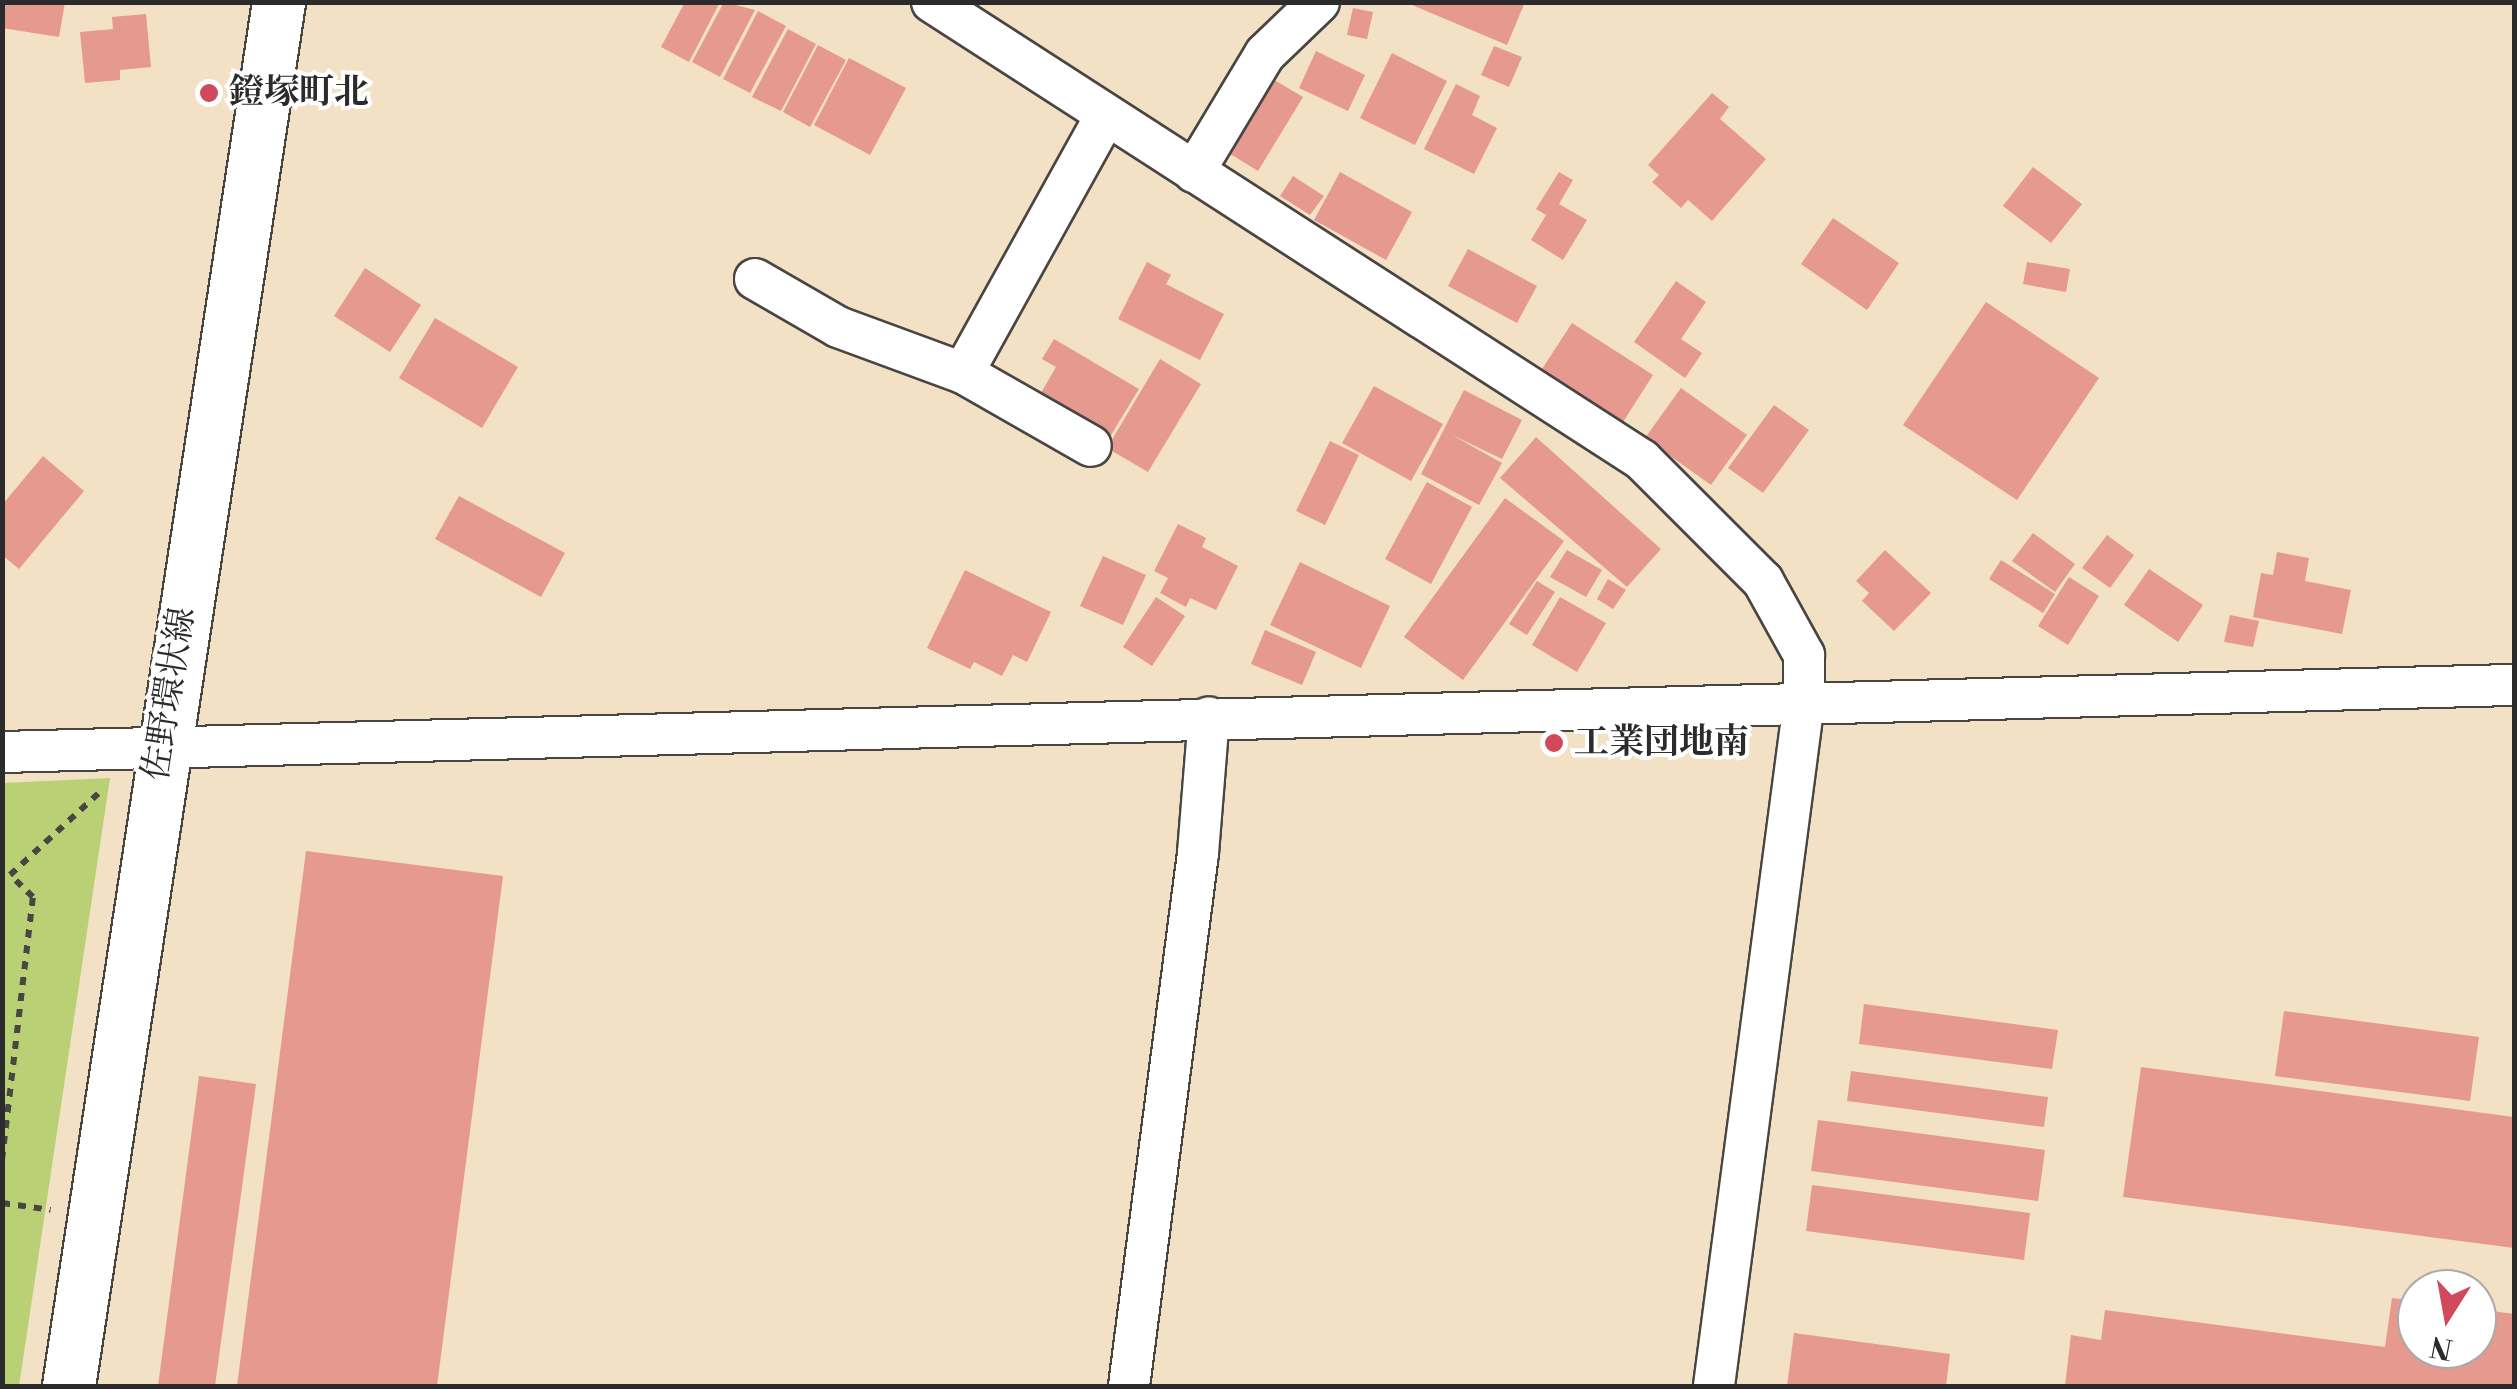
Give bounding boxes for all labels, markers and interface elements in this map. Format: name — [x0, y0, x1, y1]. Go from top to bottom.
place label: 鐙塚町北 — [229, 72, 369, 114]
marker: 鐙塚町北 — [198, 82, 220, 104]
street label: 佐野環状線 — [136, 604, 204, 784]
place label: 工業団地南 — [1574, 722, 1749, 764]
marker: 工業団地南 — [1543, 732, 1565, 754]
north arrow — [2397, 1269, 2497, 1369]
text: N — [2427, 1328, 2456, 1366]

